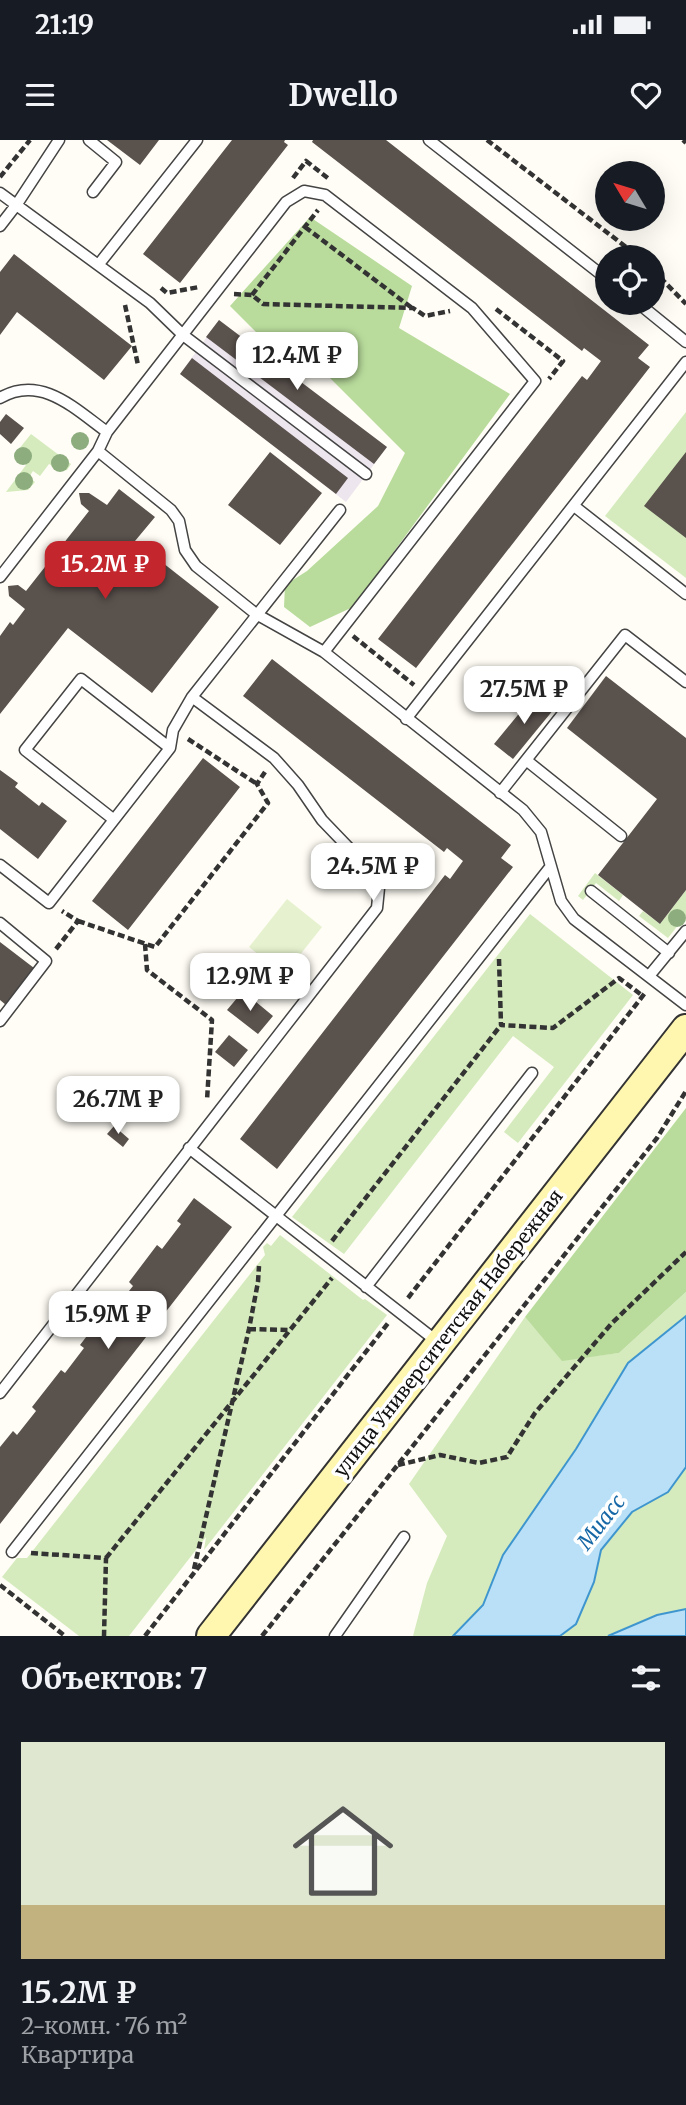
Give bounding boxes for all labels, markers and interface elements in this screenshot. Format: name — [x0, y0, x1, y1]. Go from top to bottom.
text: 21:19 — [35, 8, 94, 41]
text: Dwello — [288, 75, 398, 115]
icon: menu — [21, 76, 59, 114]
icon: heart — [627, 76, 665, 114]
north arrow — [595, 161, 665, 231]
map controls — [595, 161, 665, 315]
button: locate — [595, 245, 665, 315]
pin: 12.4M ₽ — [232, 332, 362, 392]
text: 12.4M ₽ — [252, 340, 342, 369]
pin: 15.2M ₽ — [40, 542, 170, 601]
text: 15.2M ₽ — [61, 549, 149, 578]
pin: 27.5M ₽ — [459, 666, 589, 726]
text: 27.5M ₽ — [480, 674, 568, 703]
pin: 24.5M ₽ — [308, 844, 438, 903]
text: 24.5M ₽ — [327, 851, 419, 880]
pin: 12.9M ₽ — [185, 954, 315, 1013]
text: 12.9M ₽ — [206, 961, 294, 990]
pin: 26.7M ₽ — [53, 1076, 183, 1136]
text: 26.7M ₽ — [73, 1084, 163, 1113]
street label: улица Университетская Набережная — [328, 1184, 568, 1482]
pin: 15.9M ₽ — [43, 1292, 173, 1351]
text: 15.9M ₽ — [65, 1299, 151, 1328]
water label: Миасс — [570, 1489, 631, 1556]
text: Объектов: 7 — [21, 1659, 207, 1697]
icon: filters — [627, 1659, 665, 1697]
icon: home — [280, 1788, 406, 1914]
text: 15.2M ₽ — [21, 1973, 137, 2011]
text: 2-комн. · 76 m² — [21, 2011, 187, 2040]
text: Квартира — [21, 2040, 134, 2069]

